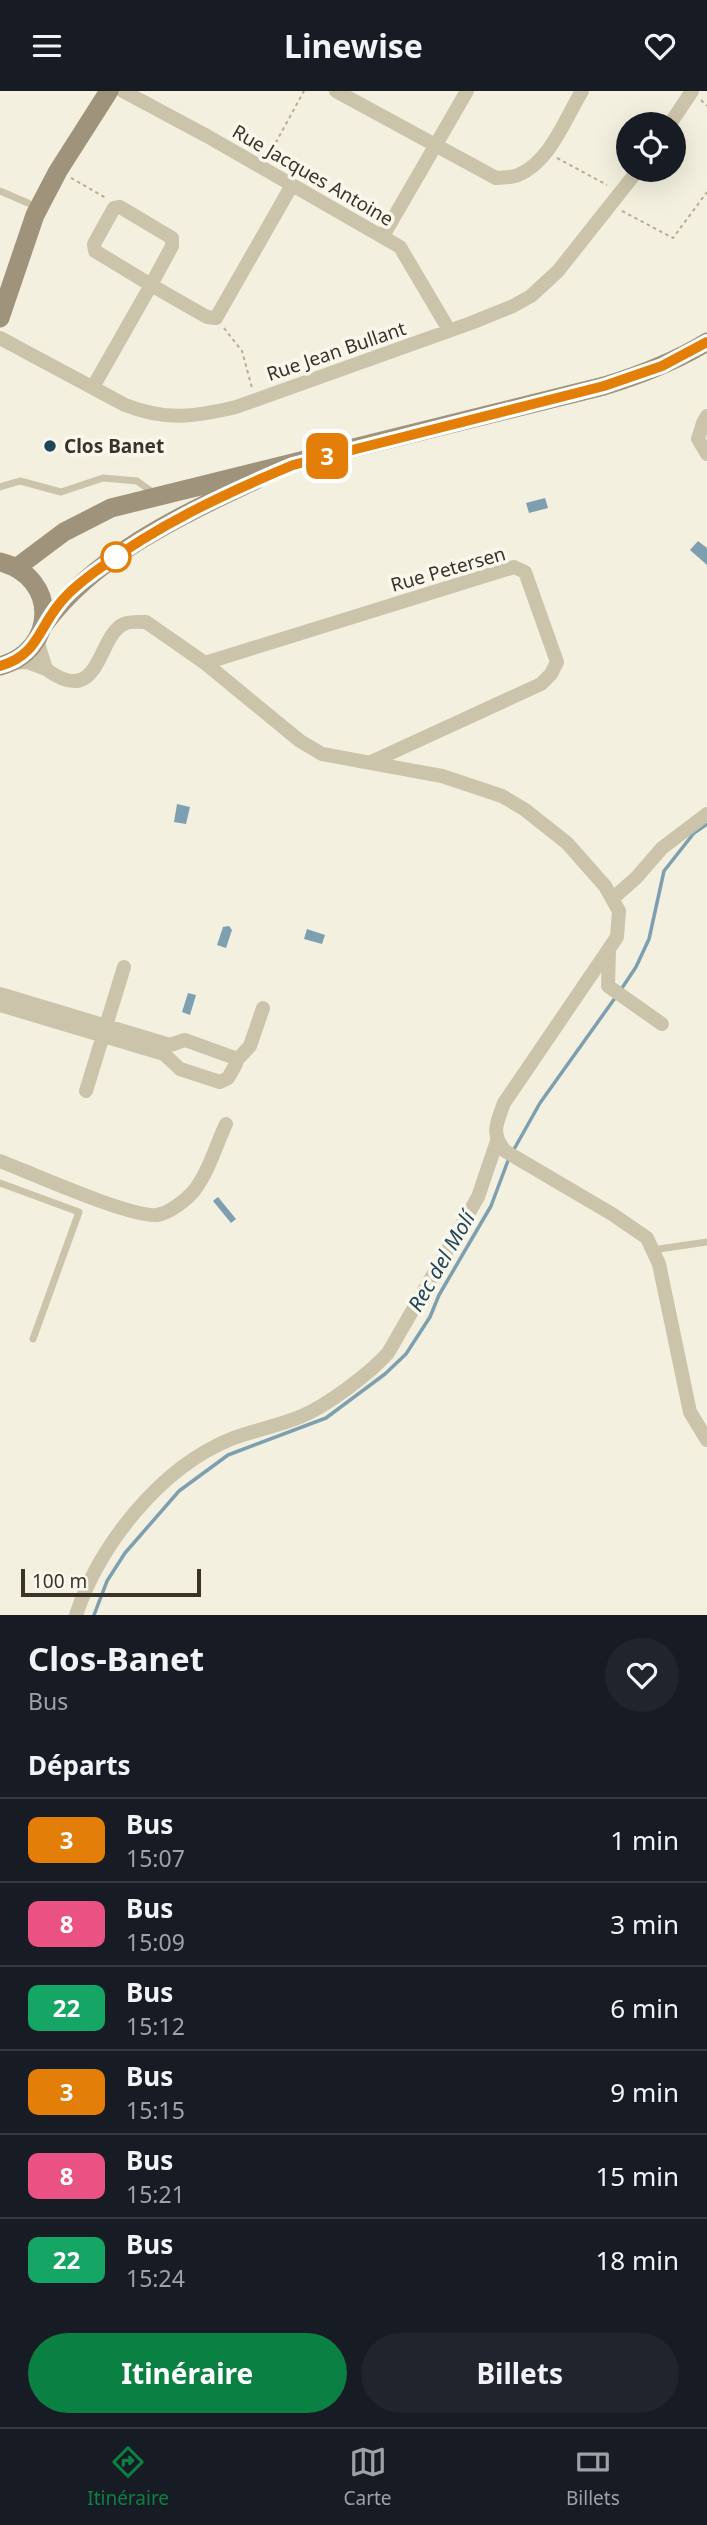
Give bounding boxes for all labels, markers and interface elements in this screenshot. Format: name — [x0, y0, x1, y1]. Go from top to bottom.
text: Linewise — [284, 24, 423, 67]
icon: menu — [28, 27, 66, 65]
icon: heart — [641, 27, 679, 65]
map controls — [616, 112, 686, 182]
button: locate — [616, 112, 686, 182]
street label: Rue Jacques Antoine — [228, 118, 398, 232]
street label: Rue Jean Bullant — [263, 315, 409, 387]
place label: Clos Banet — [64, 433, 164, 459]
line badge: 3 — [304, 433, 350, 479]
marker: Clos Banet — [42, 438, 58, 454]
text: 3 — [320, 439, 334, 472]
street label: Rue Petersen — [387, 540, 509, 598]
unlabelled marker — [101, 542, 131, 572]
water label: Rec del Molí — [401, 1204, 482, 1316]
scale bar — [21, 1566, 201, 1598]
text: 100 m — [32, 1568, 87, 1594]
text: Clos-Banet — [28, 1636, 204, 1681]
button: heart — [605, 1638, 679, 1712]
text: Bus — [28, 1685, 68, 1717]
text: Départs — [28, 1747, 131, 1783]
text: Bus — [126, 1806, 173, 1842]
text: 1 min — [610, 1822, 679, 1858]
text: 3 — [60, 1823, 73, 1856]
text: 15:07 — [126, 1842, 185, 1874]
text: Bus — [126, 1890, 173, 1926]
text: 3 min — [610, 1906, 679, 1942]
text: 8 — [60, 1907, 73, 1940]
text: 15:09 — [126, 1926, 185, 1958]
text: Bus — [126, 1974, 173, 2010]
text: 6 min — [610, 1990, 679, 2026]
text: 22 — [53, 1991, 80, 2024]
text: 15:12 — [126, 2010, 185, 2042]
text: Bus — [126, 2058, 173, 2094]
text: 9 min — [610, 2074, 679, 2110]
text: 3 — [60, 2075, 73, 2108]
text: 15:15 — [126, 2094, 185, 2126]
text: Bus — [126, 2142, 173, 2178]
text: 15 min — [595, 2158, 679, 2194]
text: 8 — [60, 2159, 73, 2192]
text: 15:21 — [126, 2178, 185, 2210]
text: Bus — [126, 2226, 173, 2262]
text: 18 min — [595, 2242, 679, 2278]
text: 22 — [53, 2243, 80, 2276]
text: 15:24 — [126, 2262, 185, 2294]
button: Itinéraire — [28, 2333, 347, 2413]
button: Billets — [361, 2333, 679, 2413]
tab: Itinéraire — [87, 2443, 169, 2511]
tab: Carte — [344, 2443, 392, 2511]
tab: Billets — [566, 2443, 620, 2511]

